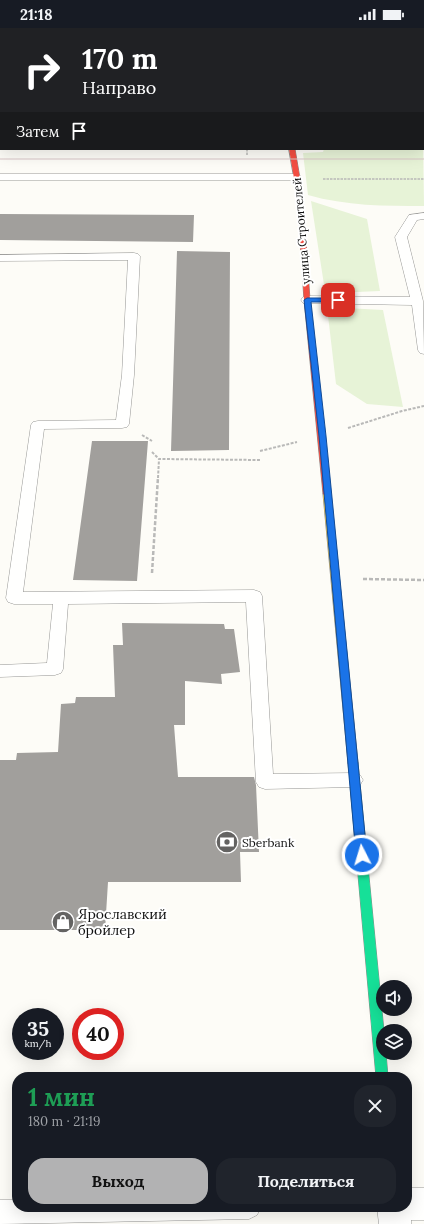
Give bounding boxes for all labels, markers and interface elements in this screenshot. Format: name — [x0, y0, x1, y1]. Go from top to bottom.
text: 21:18 — [20, 5, 53, 24]
text: 170 m — [82, 41, 157, 77]
icon: right — [16, 44, 68, 96]
text: Направо — [82, 76, 156, 99]
icon: arrive — [68, 120, 90, 142]
text: Затем — [16, 122, 60, 141]
street label: улица Строителей — [289, 177, 313, 285]
pin — [321, 283, 355, 317]
icon: arrive — [327, 289, 349, 311]
bank icon: Sberbank — [214, 829, 240, 855]
position arrow — [341, 834, 383, 876]
place label: Sberbank — [242, 835, 295, 850]
place label: Ярославский бройлер — [78, 905, 167, 939]
shop icon: Ярославский бройлер — [50, 909, 76, 935]
map controls — [376, 980, 412, 1060]
button: sound — [376, 980, 412, 1016]
speed limit sign: 40 — [72, 1008, 124, 1060]
text: 35 — [27, 1016, 49, 1041]
button: layers — [376, 1024, 412, 1060]
text: km/h — [24, 1037, 52, 1050]
text: 1 мин — [28, 1082, 95, 1113]
button: close — [354, 1085, 396, 1127]
text: 180 m · 21:19 — [28, 1113, 100, 1130]
button: Выход — [28, 1158, 208, 1204]
button: Поделиться — [216, 1158, 396, 1204]

